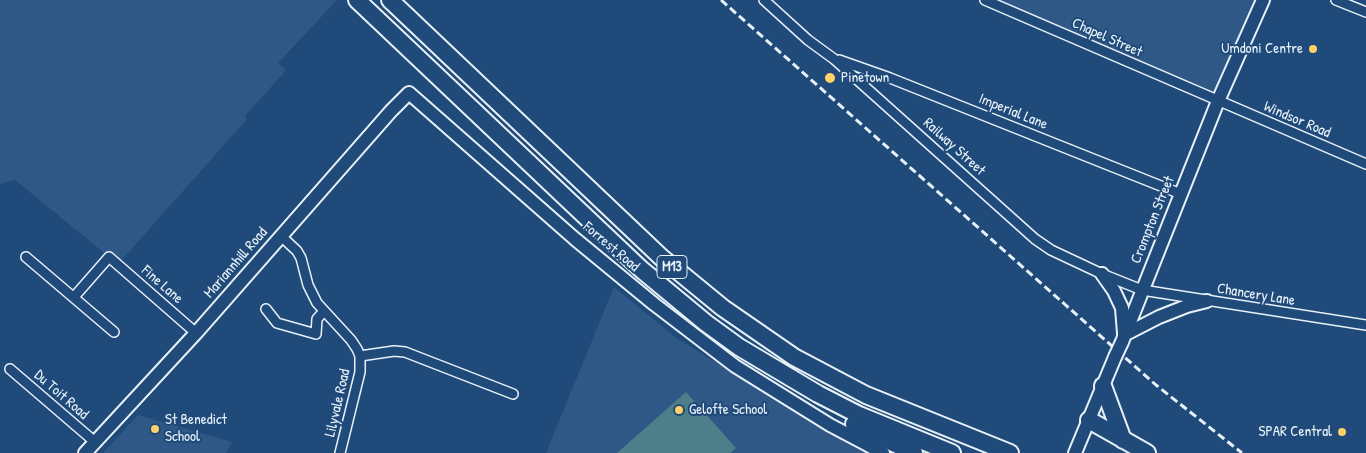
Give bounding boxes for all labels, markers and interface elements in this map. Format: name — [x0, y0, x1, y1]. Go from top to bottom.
street label: Chapel Street — [1069, 14, 1145, 62]
place label: Umdoni Centre — [1221, 40, 1303, 58]
marker: Umdoni Centre — [1307, 43, 1319, 55]
place label: Pinetown — [841, 69, 889, 87]
marker: Pinetown — [823, 71, 837, 85]
street label: Imperial Lane — [976, 90, 1050, 134]
street label: Windsor Road — [1261, 98, 1333, 142]
street label: Railway Street — [919, 114, 989, 180]
street label: Crompton Street — [1127, 174, 1179, 266]
street label: Forrest Road — [579, 218, 643, 276]
street label: Mariannhill Road — [200, 224, 272, 302]
road number: M13 — [657, 256, 687, 278]
street label: Fine Lane — [137, 262, 187, 308]
street label: Chancery Lane — [1216, 280, 1296, 310]
street label: Du Toit Road — [30, 366, 92, 424]
street label: Lilyvale Road — [321, 367, 355, 439]
place label: Gelofte School — [689, 401, 767, 419]
marker: Gelofte School — [673, 404, 685, 416]
place label: St Benedict School — [165, 411, 227, 446]
marker: St Benedict School — [149, 423, 161, 435]
place label: SPAR Central — [1259, 423, 1332, 441]
marker: SPAR Central — [1336, 426, 1348, 438]

